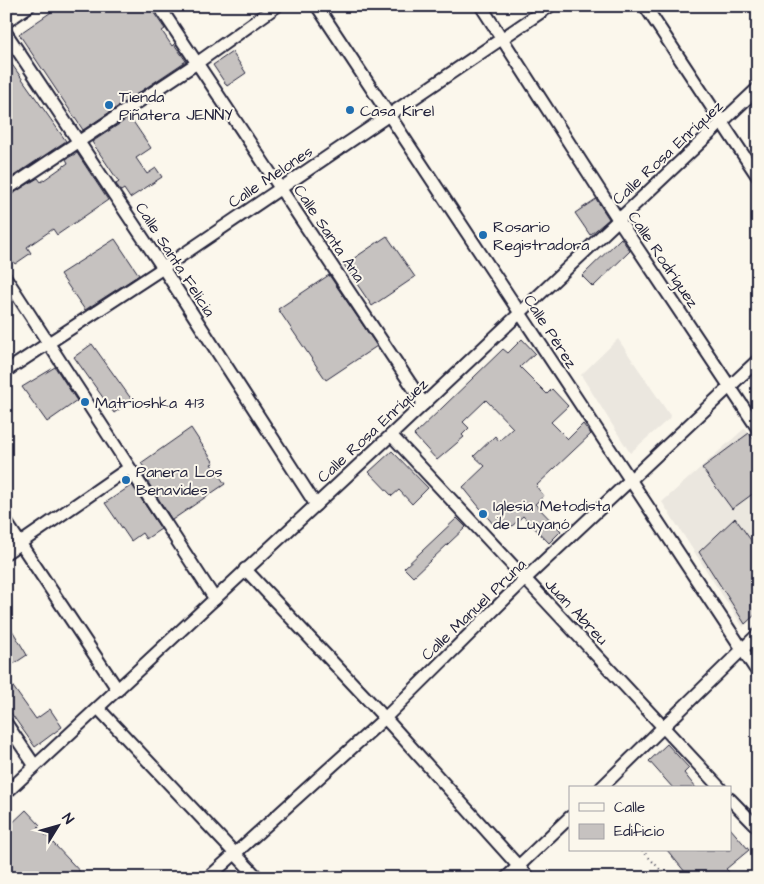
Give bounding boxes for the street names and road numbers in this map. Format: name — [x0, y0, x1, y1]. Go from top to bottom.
street label: Calle Rosa Enríquez — [607, 95, 728, 210]
street label: Calle Melones — [224, 140, 317, 213]
street label: Calle Santa Ana — [288, 180, 370, 287]
street label: Calle Santa Felicia — [130, 198, 220, 321]
street label: Calle Rodríguez — [622, 207, 704, 313]
street label: Calle Pérez — [518, 290, 582, 373]
street label: Calle Rosa Enríquez — [312, 373, 433, 488]
street label: Calle Manuel Pruna — [416, 554, 531, 666]
street label: Juan Abreu — [540, 573, 613, 650]

